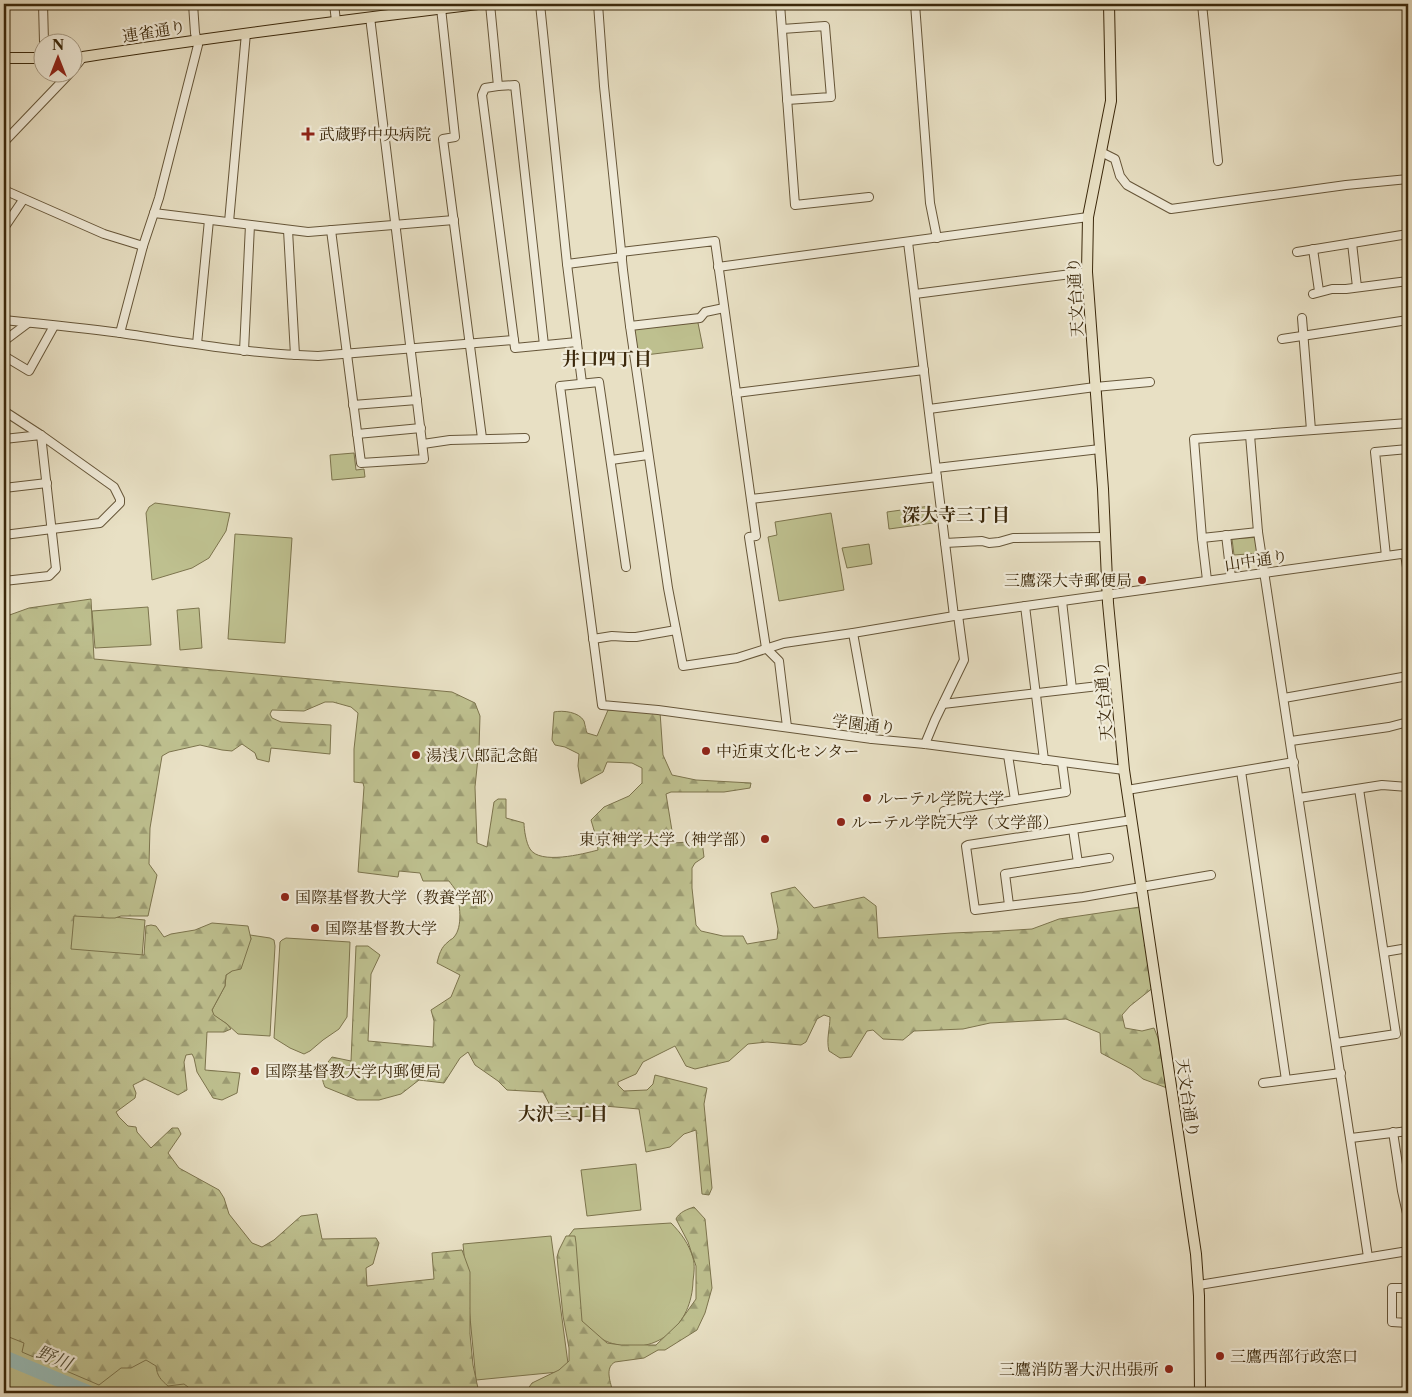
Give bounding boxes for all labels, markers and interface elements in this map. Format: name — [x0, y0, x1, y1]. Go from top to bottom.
street label: 連雀通り — [121, 16, 187, 46]
north arrow — [32, 32, 82, 82]
text: N — [52, 36, 64, 54]
place label: 武蔵野中央病院 — [319, 124, 431, 144]
marker: 武蔵野中央病院 — [301, 127, 315, 141]
street label: 天文台通り — [1063, 257, 1087, 337]
district label: 井口四丁目 — [562, 348, 652, 370]
district label: 深大寺三丁目 — [902, 504, 1010, 526]
street label: 山中通り — [1223, 546, 1289, 574]
place label: 三鷹深大寺郵便局 — [1004, 570, 1132, 590]
marker: 三鷹深大寺郵便局 — [1136, 574, 1148, 586]
street label: 天文台通り — [1090, 660, 1116, 742]
street label: 学園通り — [831, 710, 897, 738]
place label: 中近東文化センター — [716, 741, 859, 761]
place label: 湯浅八郎記念館 — [426, 745, 538, 765]
marker: 中近東文化センター — [700, 745, 712, 757]
marker: 湯浅八郎記念館 — [410, 749, 422, 761]
place label: ルーテル学院大学 — [877, 788, 1004, 808]
marker: ルーテル学院大学 — [861, 792, 873, 804]
place label: ルーテル学院大学（文学部） — [851, 812, 1058, 832]
marker: ルーテル学院大学（文学部） — [835, 816, 847, 828]
place label: 東京神学大学（神学部） — [579, 829, 755, 849]
marker: 東京神学大学（神学部） — [759, 833, 771, 845]
place label: 国際基督教大学（教養学部） — [295, 887, 503, 907]
marker: 国際基督教大学（教養学部） — [279, 891, 291, 903]
place label: 国際基督教大学 — [325, 918, 437, 938]
marker: 国際基督教大学 — [309, 922, 321, 934]
street label: 天文台通り — [1173, 1057, 1203, 1139]
place label: 国際基督教大学内郵便局 — [265, 1061, 441, 1081]
marker: 国際基督教大学内郵便局 — [249, 1065, 261, 1077]
district label: 大沢三丁目 — [518, 1103, 608, 1125]
water label: 野川 — [33, 1341, 77, 1376]
place label: 三鷹西部行政窓口 — [1230, 1346, 1358, 1366]
marker: 三鷹西部行政窓口 — [1214, 1350, 1226, 1362]
place label: 三鷹消防署大沢出張所 — [999, 1359, 1159, 1379]
marker: 三鷹消防署大沢出張所 — [1163, 1363, 1175, 1375]

